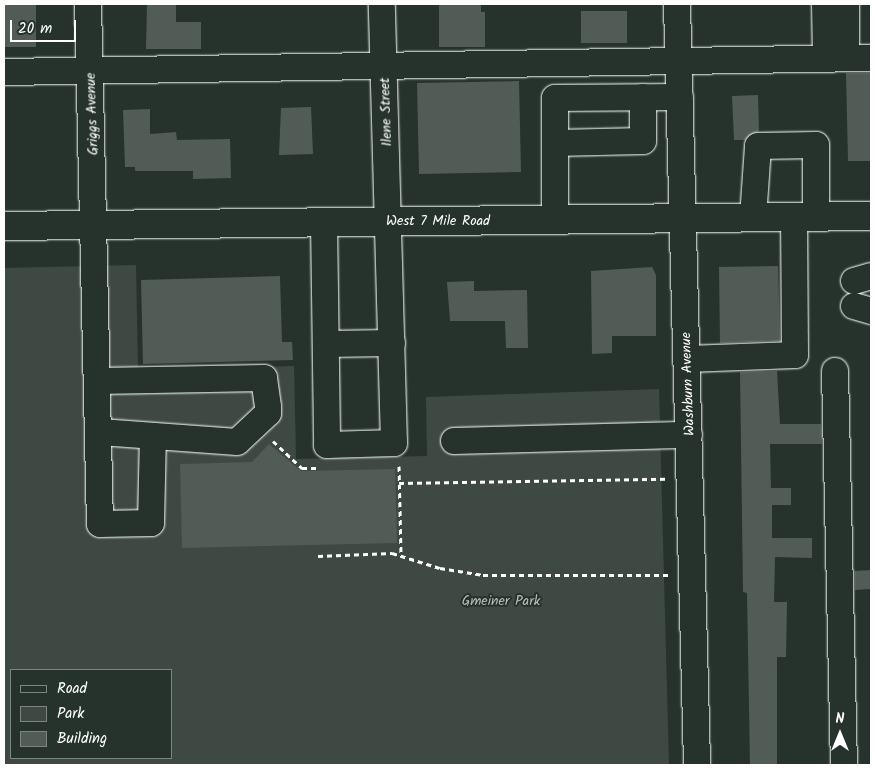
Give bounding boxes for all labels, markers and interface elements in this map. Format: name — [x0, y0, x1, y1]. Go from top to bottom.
scale bar — [12, 10, 79, 42]
text: 20 m — [18, 17, 52, 41]
street label: Griggs Avenue — [82, 72, 102, 156]
street label: Ilene Street — [376, 77, 396, 147]
street label: West 7 Mile Road — [386, 213, 490, 229]
street label: Washburn Avenue — [678, 332, 698, 436]
park label: Gmeiner Park — [462, 593, 540, 609]
legend — [10, 669, 172, 759]
text: Road — [57, 677, 87, 701]
text: Park — [57, 702, 84, 726]
text: N — [836, 708, 844, 730]
north arrow — [815, 709, 865, 759]
text: Building — [57, 727, 107, 751]

